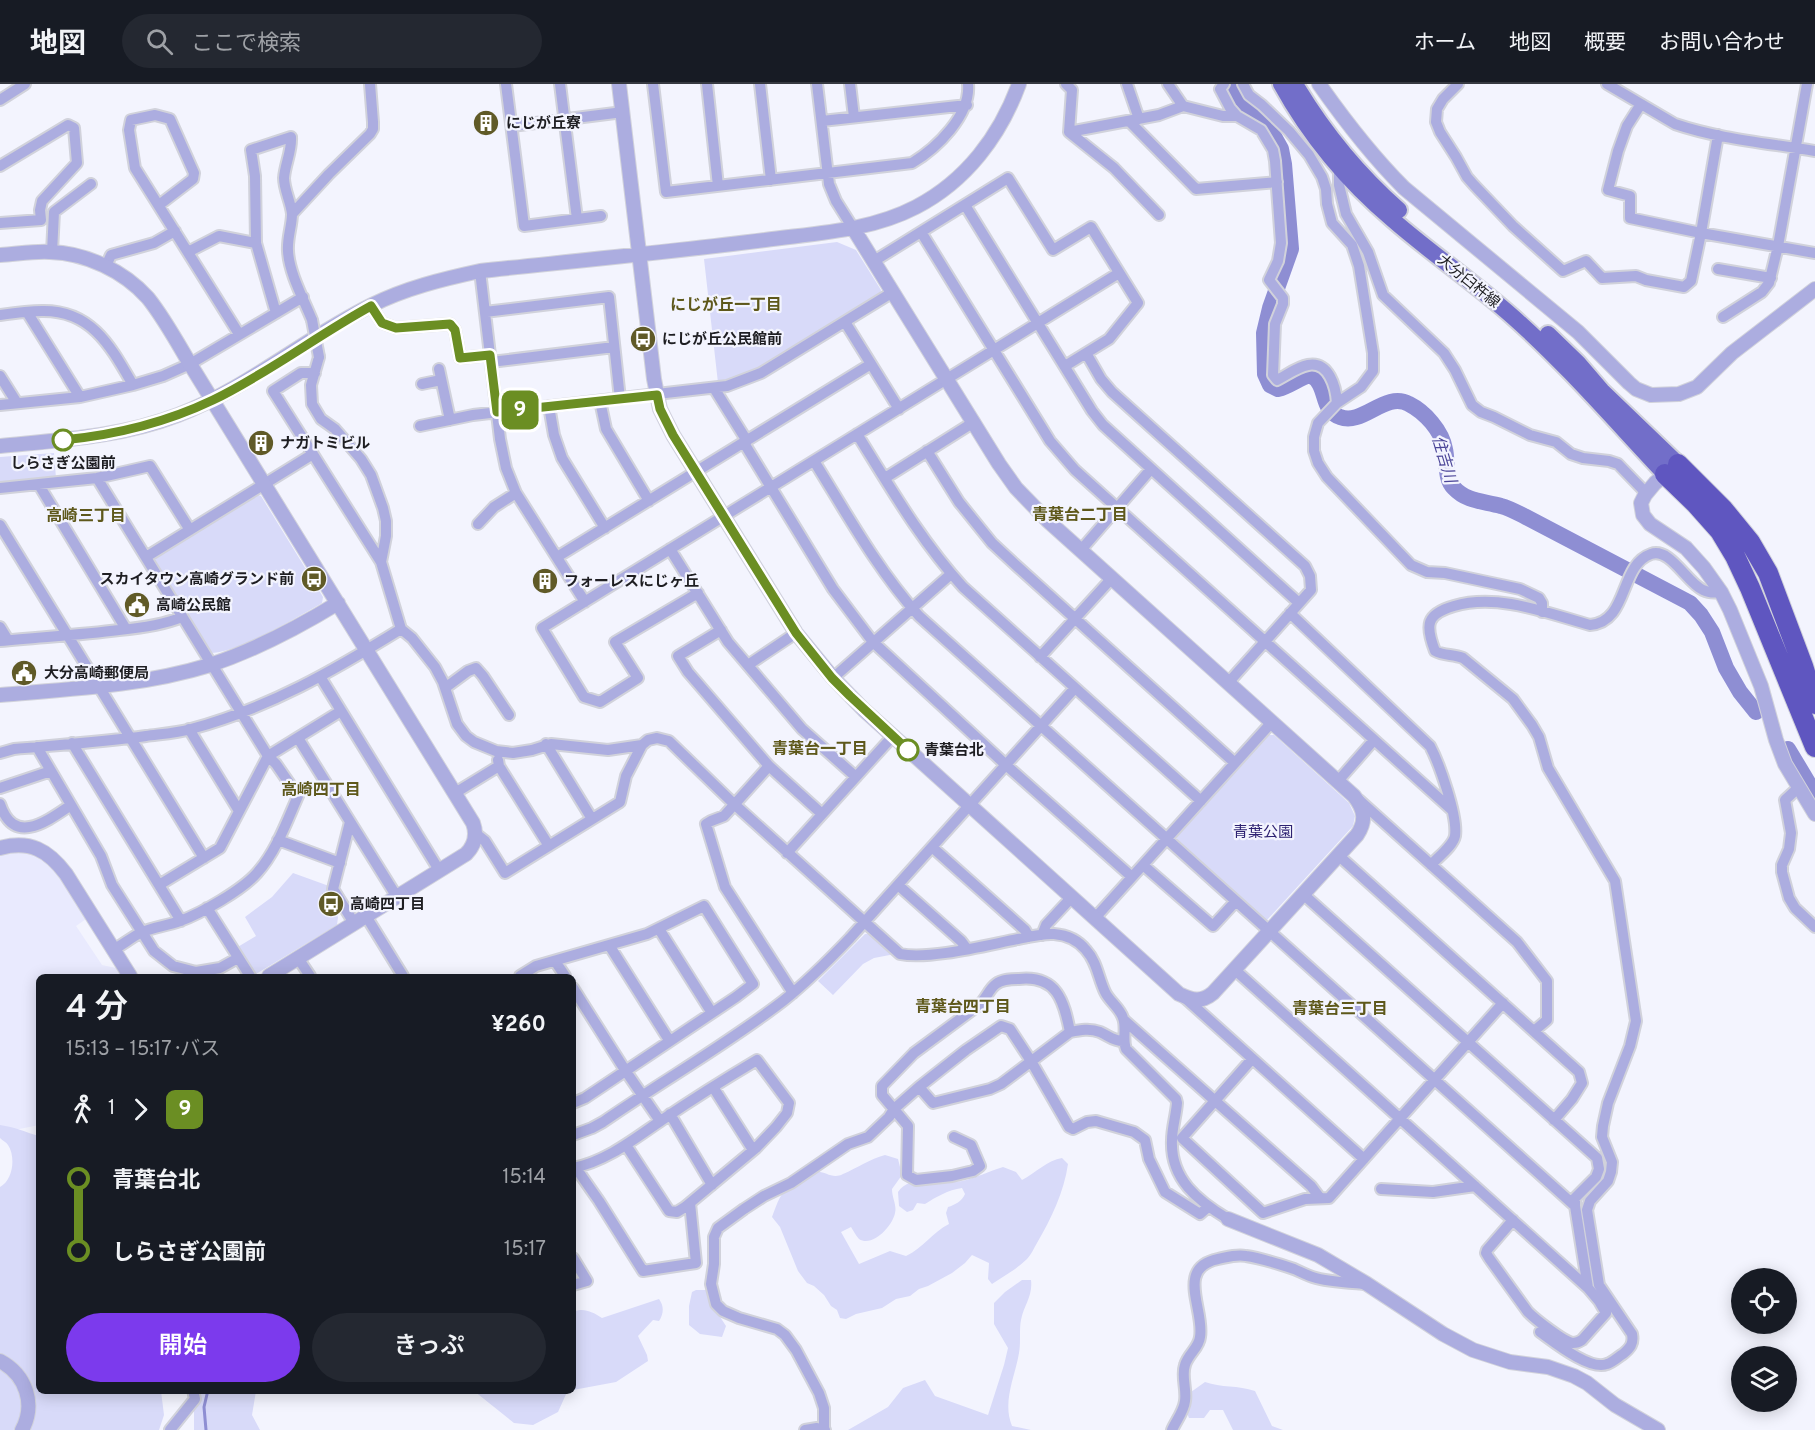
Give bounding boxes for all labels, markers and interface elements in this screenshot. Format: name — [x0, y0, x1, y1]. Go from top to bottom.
search box — [122, 14, 542, 68]
icon: search — [143, 25, 176, 58]
text: 地図 — [30, 27, 86, 63]
text: ホーム — [1414, 30, 1476, 57]
text: 地図 — [1509, 30, 1551, 57]
text: 概要 — [1584, 30, 1626, 57]
text: お問い合わせ — [1659, 30, 1785, 57]
text: ここで検索 — [191, 31, 301, 58]
building icon: にじが丘寮 — [471, 108, 501, 138]
place label: にじが丘寮 — [506, 115, 581, 134]
street label: 大分臼杵線 — [1433, 251, 1503, 313]
district label: にじが丘一丁目 — [670, 296, 782, 316]
bus stop icon: にじが丘公民館前 — [628, 324, 658, 354]
place label: にじが丘公民館前 — [662, 330, 782, 350]
line badge: 9 — [500, 390, 540, 430]
text: 9 — [514, 397, 526, 424]
building icon: ナガトミビル — [246, 428, 276, 458]
marker: しらさぎ公園前 — [52, 429, 74, 451]
water label: 住吉川 — [1427, 434, 1460, 487]
place label: ナガトミビル — [280, 435, 370, 454]
place label: しらさぎ公園前 — [10, 454, 116, 474]
district label: 青葉台二丁目 — [1032, 506, 1128, 526]
district label: 高崎三丁目 — [46, 507, 126, 527]
bus stop icon: スカイタウン高崎グランド前 — [299, 564, 329, 594]
building icon: フォーレスにじヶ丘 — [530, 566, 560, 596]
place label: スカイタウン高崎グランド前 — [100, 570, 294, 590]
place label: フォーレスにじヶ丘 — [564, 573, 699, 592]
public building icon: 高崎公民館 — [122, 590, 152, 620]
place label: 高崎公民館 — [156, 597, 231, 616]
public building icon: 大分高崎郵便局 — [9, 658, 39, 688]
place label: 大分高崎郵便局 — [44, 665, 149, 684]
marker: 青葉台北 — [897, 739, 919, 761]
district label: 青葉台一丁目 — [772, 740, 868, 760]
place label: 青葉台北 — [924, 742, 984, 761]
district label: 高崎四丁目 — [281, 781, 361, 801]
park label: 青葉公園 — [1233, 824, 1293, 843]
bus stop icon: 高崎四丁目 — [316, 889, 346, 919]
place label: 高崎四丁目 — [350, 896, 425, 915]
text: 4 分 — [66, 988, 128, 1030]
district label: 青葉台四丁目 — [915, 998, 1011, 1018]
district label: 青葉台三丁目 — [1292, 1000, 1388, 1020]
text: ¥260 — [491, 1012, 546, 1039]
text: 15:13 – 15:17 · バス — [66, 1037, 220, 1063]
icon: walk — [66, 1093, 99, 1126]
icon: forward — [124, 1093, 157, 1126]
text: 1 — [108, 1096, 115, 1122]
text: 9 — [178, 1096, 191, 1123]
text: 15:14 — [502, 1165, 546, 1191]
text: 青葉台北 — [112, 1168, 200, 1195]
text: 15:17 — [504, 1237, 546, 1263]
text: しらさぎ公園前 — [112, 1240, 266, 1267]
map controls — [1731, 1268, 1797, 1412]
button: locate — [1731, 1268, 1797, 1334]
button: 開始 — [66, 1313, 300, 1382]
button: きっぷ — [312, 1313, 546, 1382]
button: layers — [1731, 1346, 1797, 1412]

